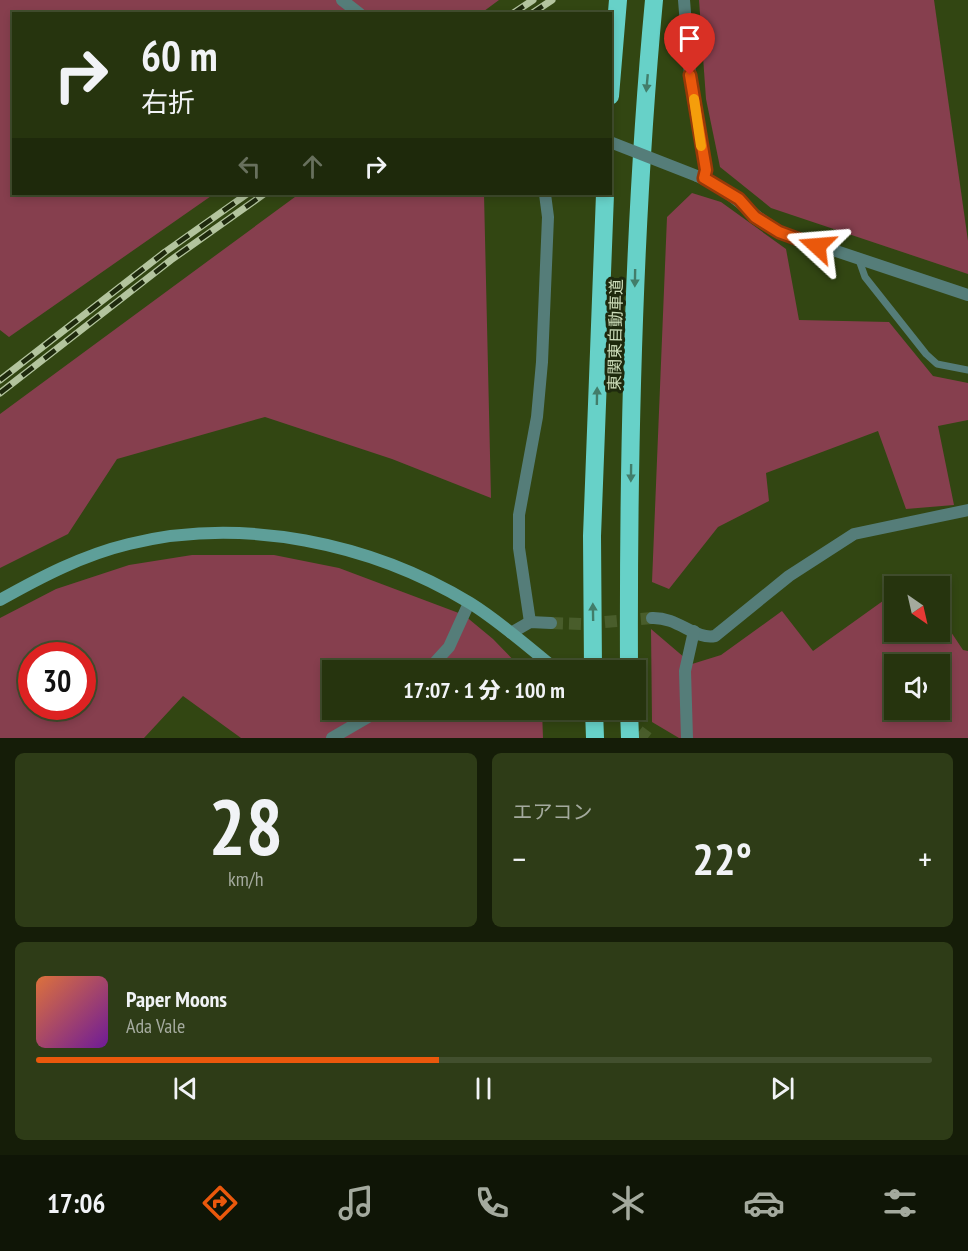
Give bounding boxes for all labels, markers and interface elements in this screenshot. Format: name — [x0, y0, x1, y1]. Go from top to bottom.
pin — [664, 13, 715, 75]
icon: arrive — [673, 22, 706, 55]
text: 60 m — [141, 28, 218, 83]
icon: right — [42, 36, 120, 114]
one-way arrow — [642, 74, 651, 93]
text: 右折 — [141, 85, 195, 119]
icon: left — [233, 150, 266, 183]
icon: ahead — [296, 150, 329, 183]
icon: right — [359, 150, 392, 183]
position arrow — [785, 214, 849, 278]
one-way arrow — [630, 268, 640, 287]
street label: 東関東自動車道 — [604, 279, 626, 391]
one-way arrow — [592, 387, 601, 406]
one-way arrow — [627, 463, 636, 482]
north arrow — [884, 576, 950, 642]
map controls — [884, 576, 950, 720]
one-way arrow — [588, 603, 597, 622]
speed limit sign: 30 — [18, 642, 96, 720]
button: sound — [884, 654, 950, 720]
text: 17:07 · 1 分 · 100 m — [403, 676, 565, 704]
text: 28 — [208, 776, 283, 877]
text: エアコン — [513, 799, 593, 825]
text: 22° — [693, 829, 752, 887]
text: − — [513, 837, 526, 880]
text: + — [918, 837, 932, 880]
text: km/h — [228, 866, 263, 892]
text: Paper Moons — [126, 985, 227, 1013]
text: Ada Vale — [126, 1013, 185, 1039]
icon: previous — [169, 1072, 202, 1105]
icon: pause — [467, 1072, 500, 1105]
icon: next — [766, 1072, 799, 1105]
icon: directions — [199, 1182, 241, 1224]
icon: music — [335, 1182, 377, 1224]
icon: phone — [471, 1182, 513, 1224]
icon: climate — [607, 1182, 649, 1224]
icon: car — [743, 1182, 785, 1224]
icon: filters — [879, 1182, 921, 1224]
text: 17:06 — [47, 1186, 105, 1220]

